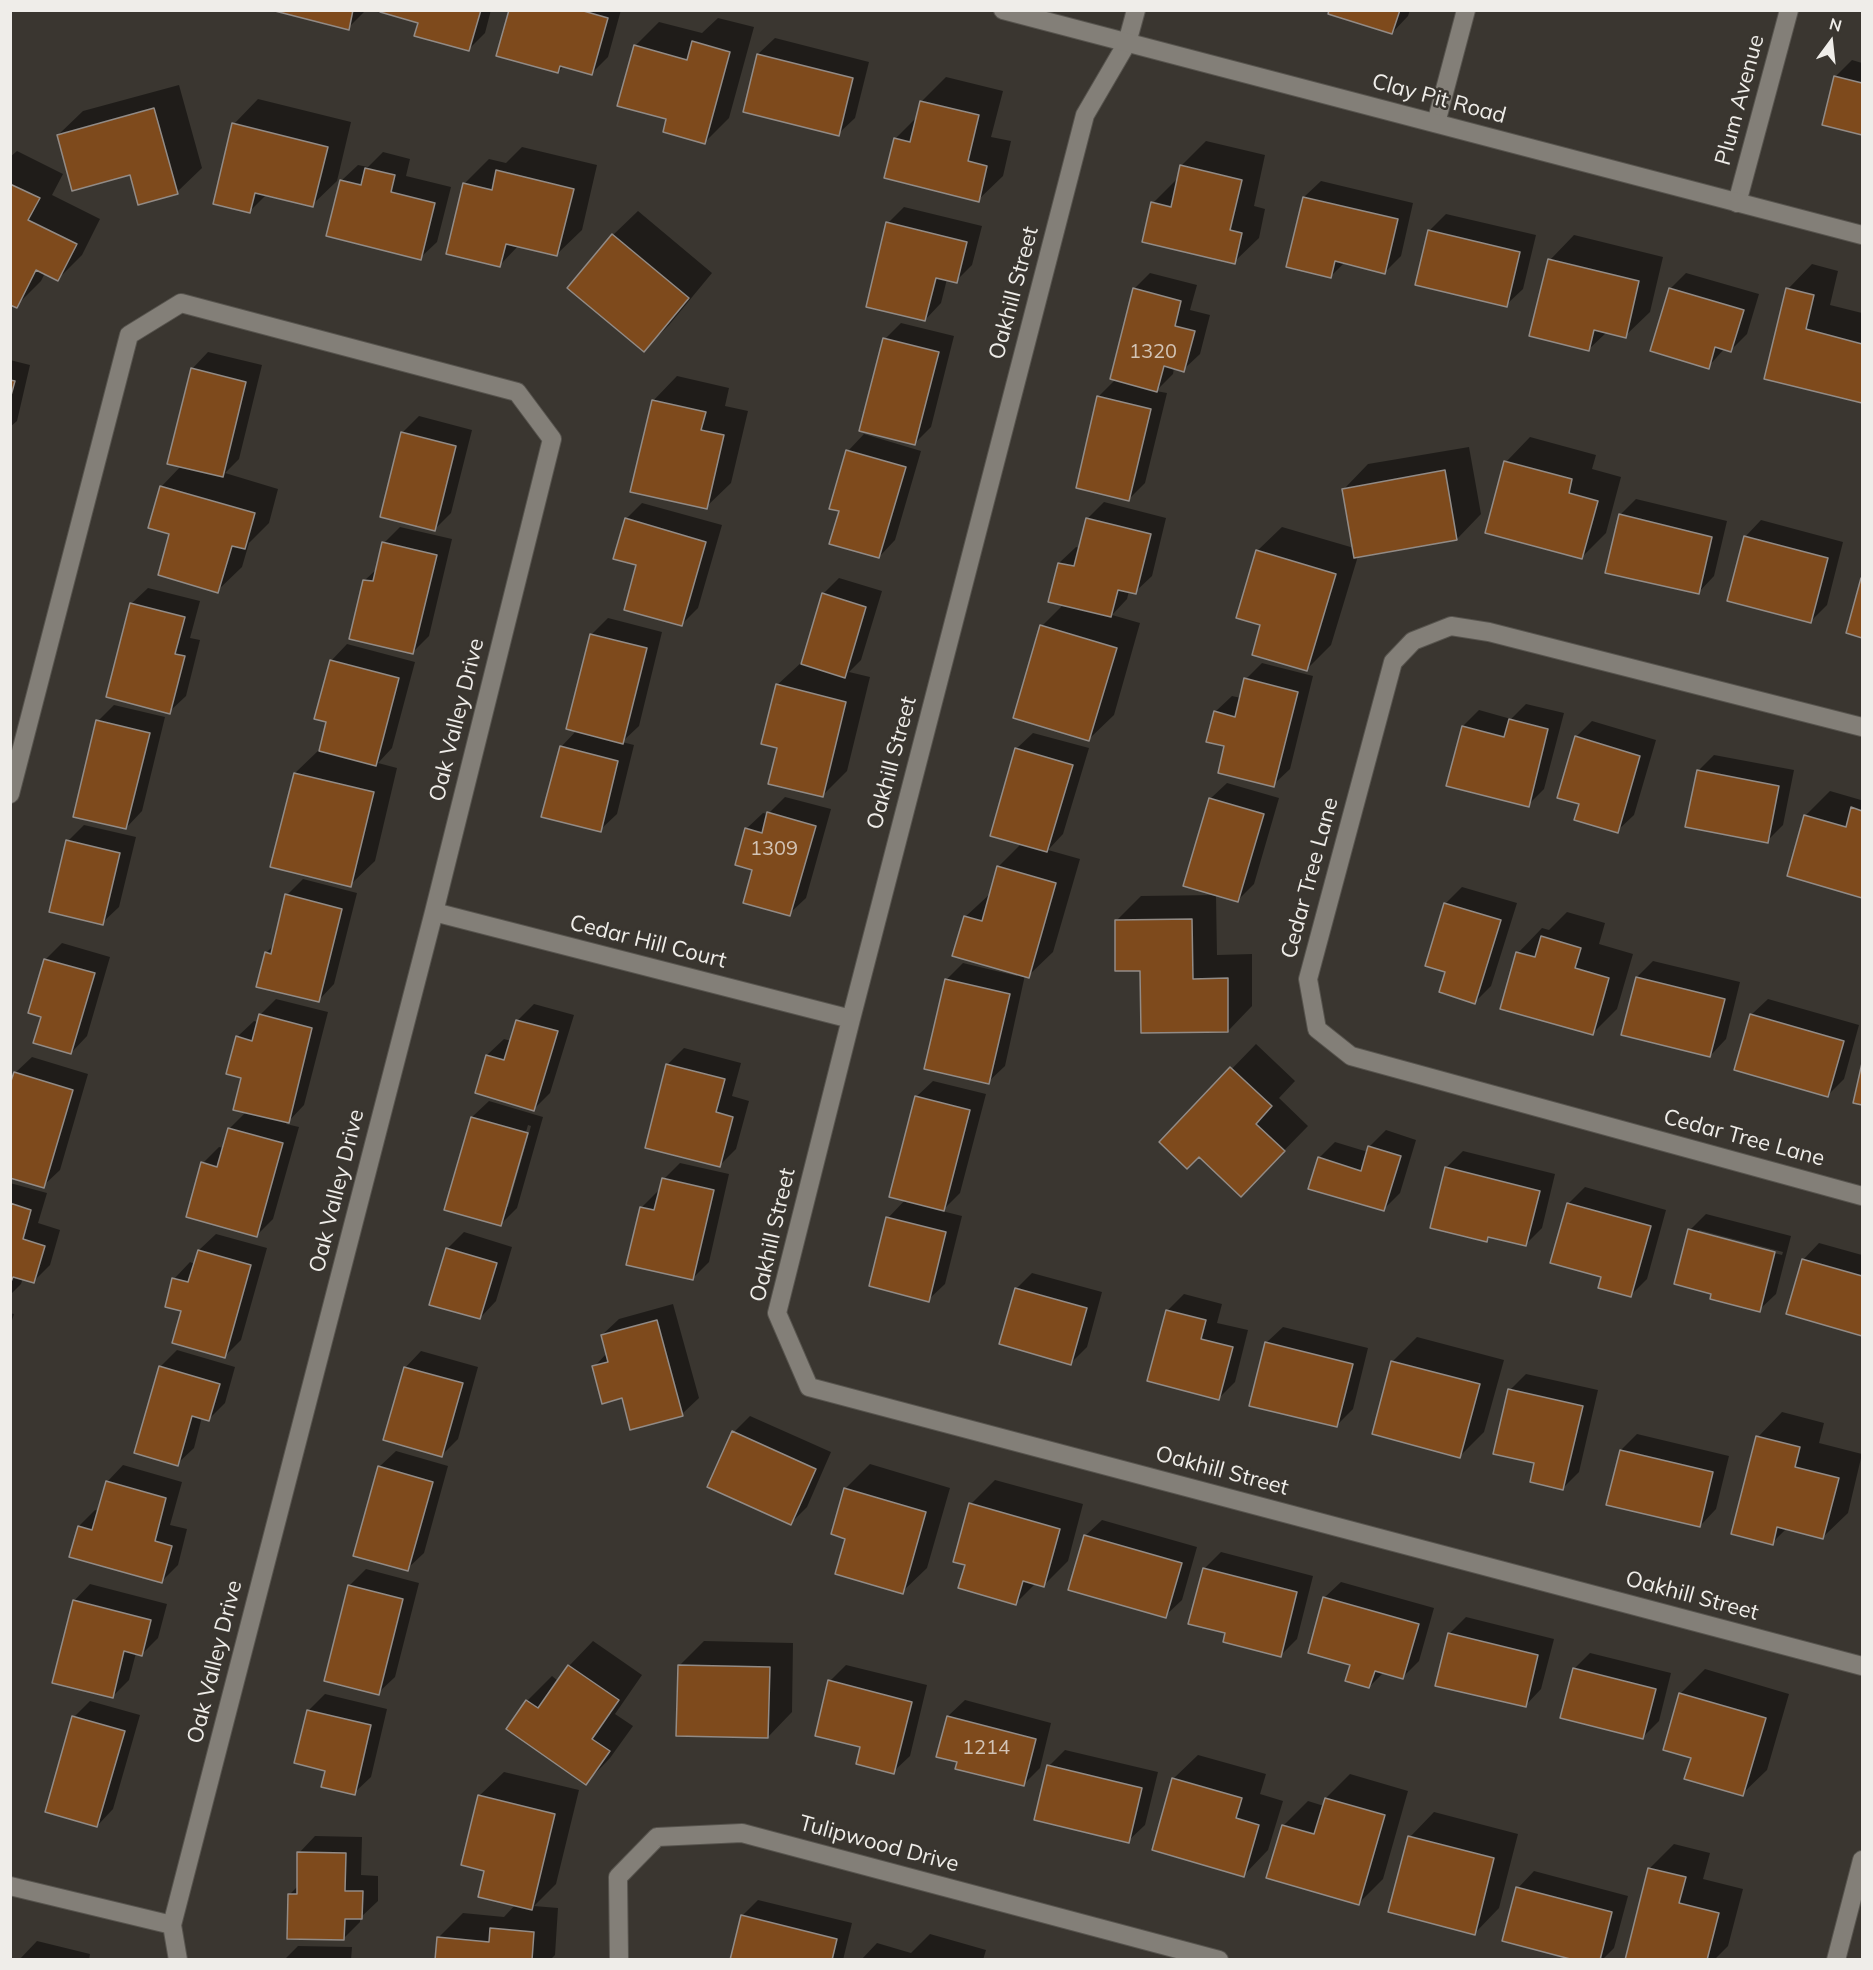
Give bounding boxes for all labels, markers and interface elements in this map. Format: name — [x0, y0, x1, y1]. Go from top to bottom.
north arrow — [1801, 12, 1861, 72]
text: N — [1827, 13, 1844, 36]
street label: Plum Avenue — [1710, 32, 1770, 168]
street label: Clay Pit Road — [1369, 68, 1509, 130]
street label: Oakhill Street — [984, 224, 1044, 362]
house number: 1320 — [1129, 340, 1177, 364]
street label: Oak Valley Drive — [424, 636, 490, 804]
street label: Oakhill Street — [862, 694, 922, 832]
street label: Cedar Tree Lane — [1276, 795, 1344, 961]
house number: 1309 — [750, 837, 798, 861]
street label: Cedar Hill Court — [567, 910, 729, 974]
street label: Cedar Tree Lane — [1661, 1104, 1827, 1172]
street label: Oak Valley Drive — [304, 1107, 370, 1275]
street label: Oakhill Street — [745, 1165, 801, 1305]
street label: Oakhill Street — [1153, 1441, 1291, 1501]
street label: Oakhill Street — [1623, 1566, 1761, 1626]
street label: Oak Valley Drive — [182, 1578, 248, 1746]
house number: 1214 — [962, 1736, 1010, 1760]
street label: Tulipwood Drive — [796, 1810, 962, 1878]

